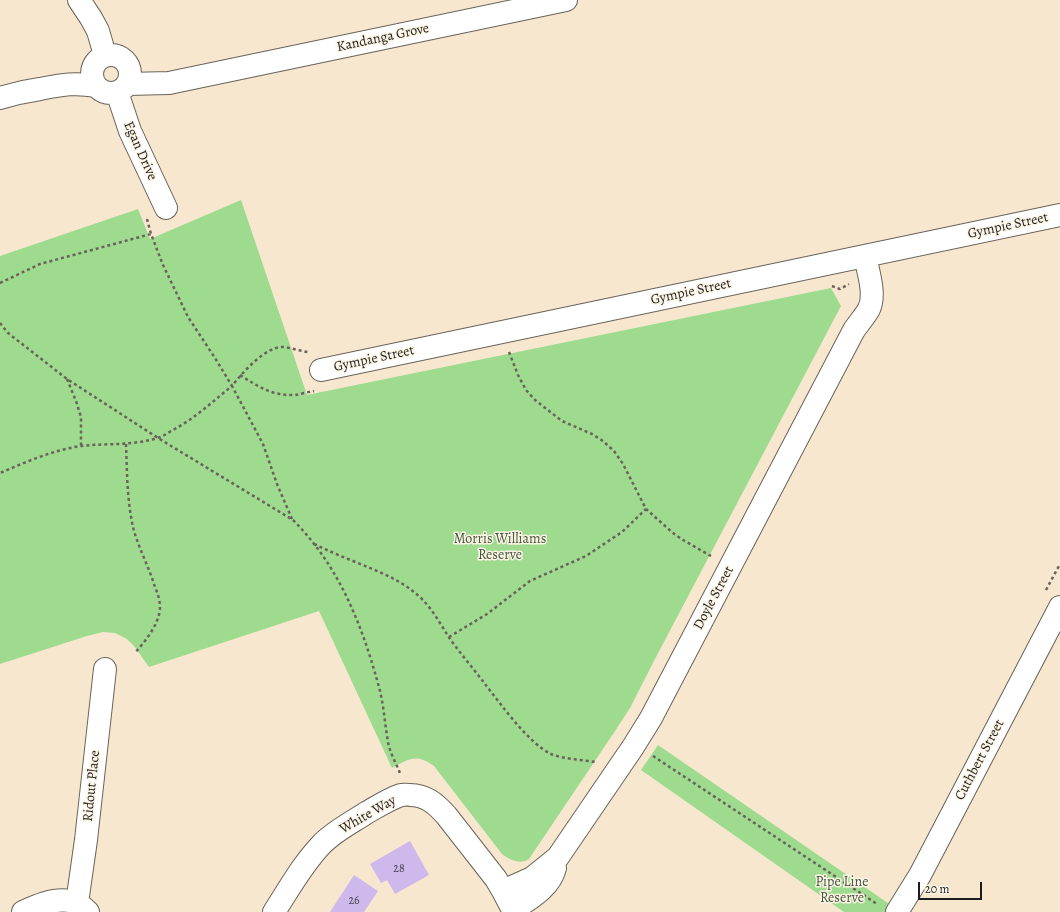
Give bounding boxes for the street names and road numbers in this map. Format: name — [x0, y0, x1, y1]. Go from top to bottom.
street label: Kandanga Grove — [335, 20, 431, 56]
street label: Egan Drive — [120, 119, 160, 183]
street label: Gympie Street — [966, 209, 1050, 243]
street label: Gympie Street — [649, 275, 733, 309]
street label: Gympie Street — [332, 342, 416, 376]
street label: Doyle Street — [690, 563, 738, 633]
street label: Cuthbert Street — [952, 717, 1008, 803]
street label: Ridout Place — [80, 750, 104, 822]
street label: White Way — [337, 792, 399, 838]

